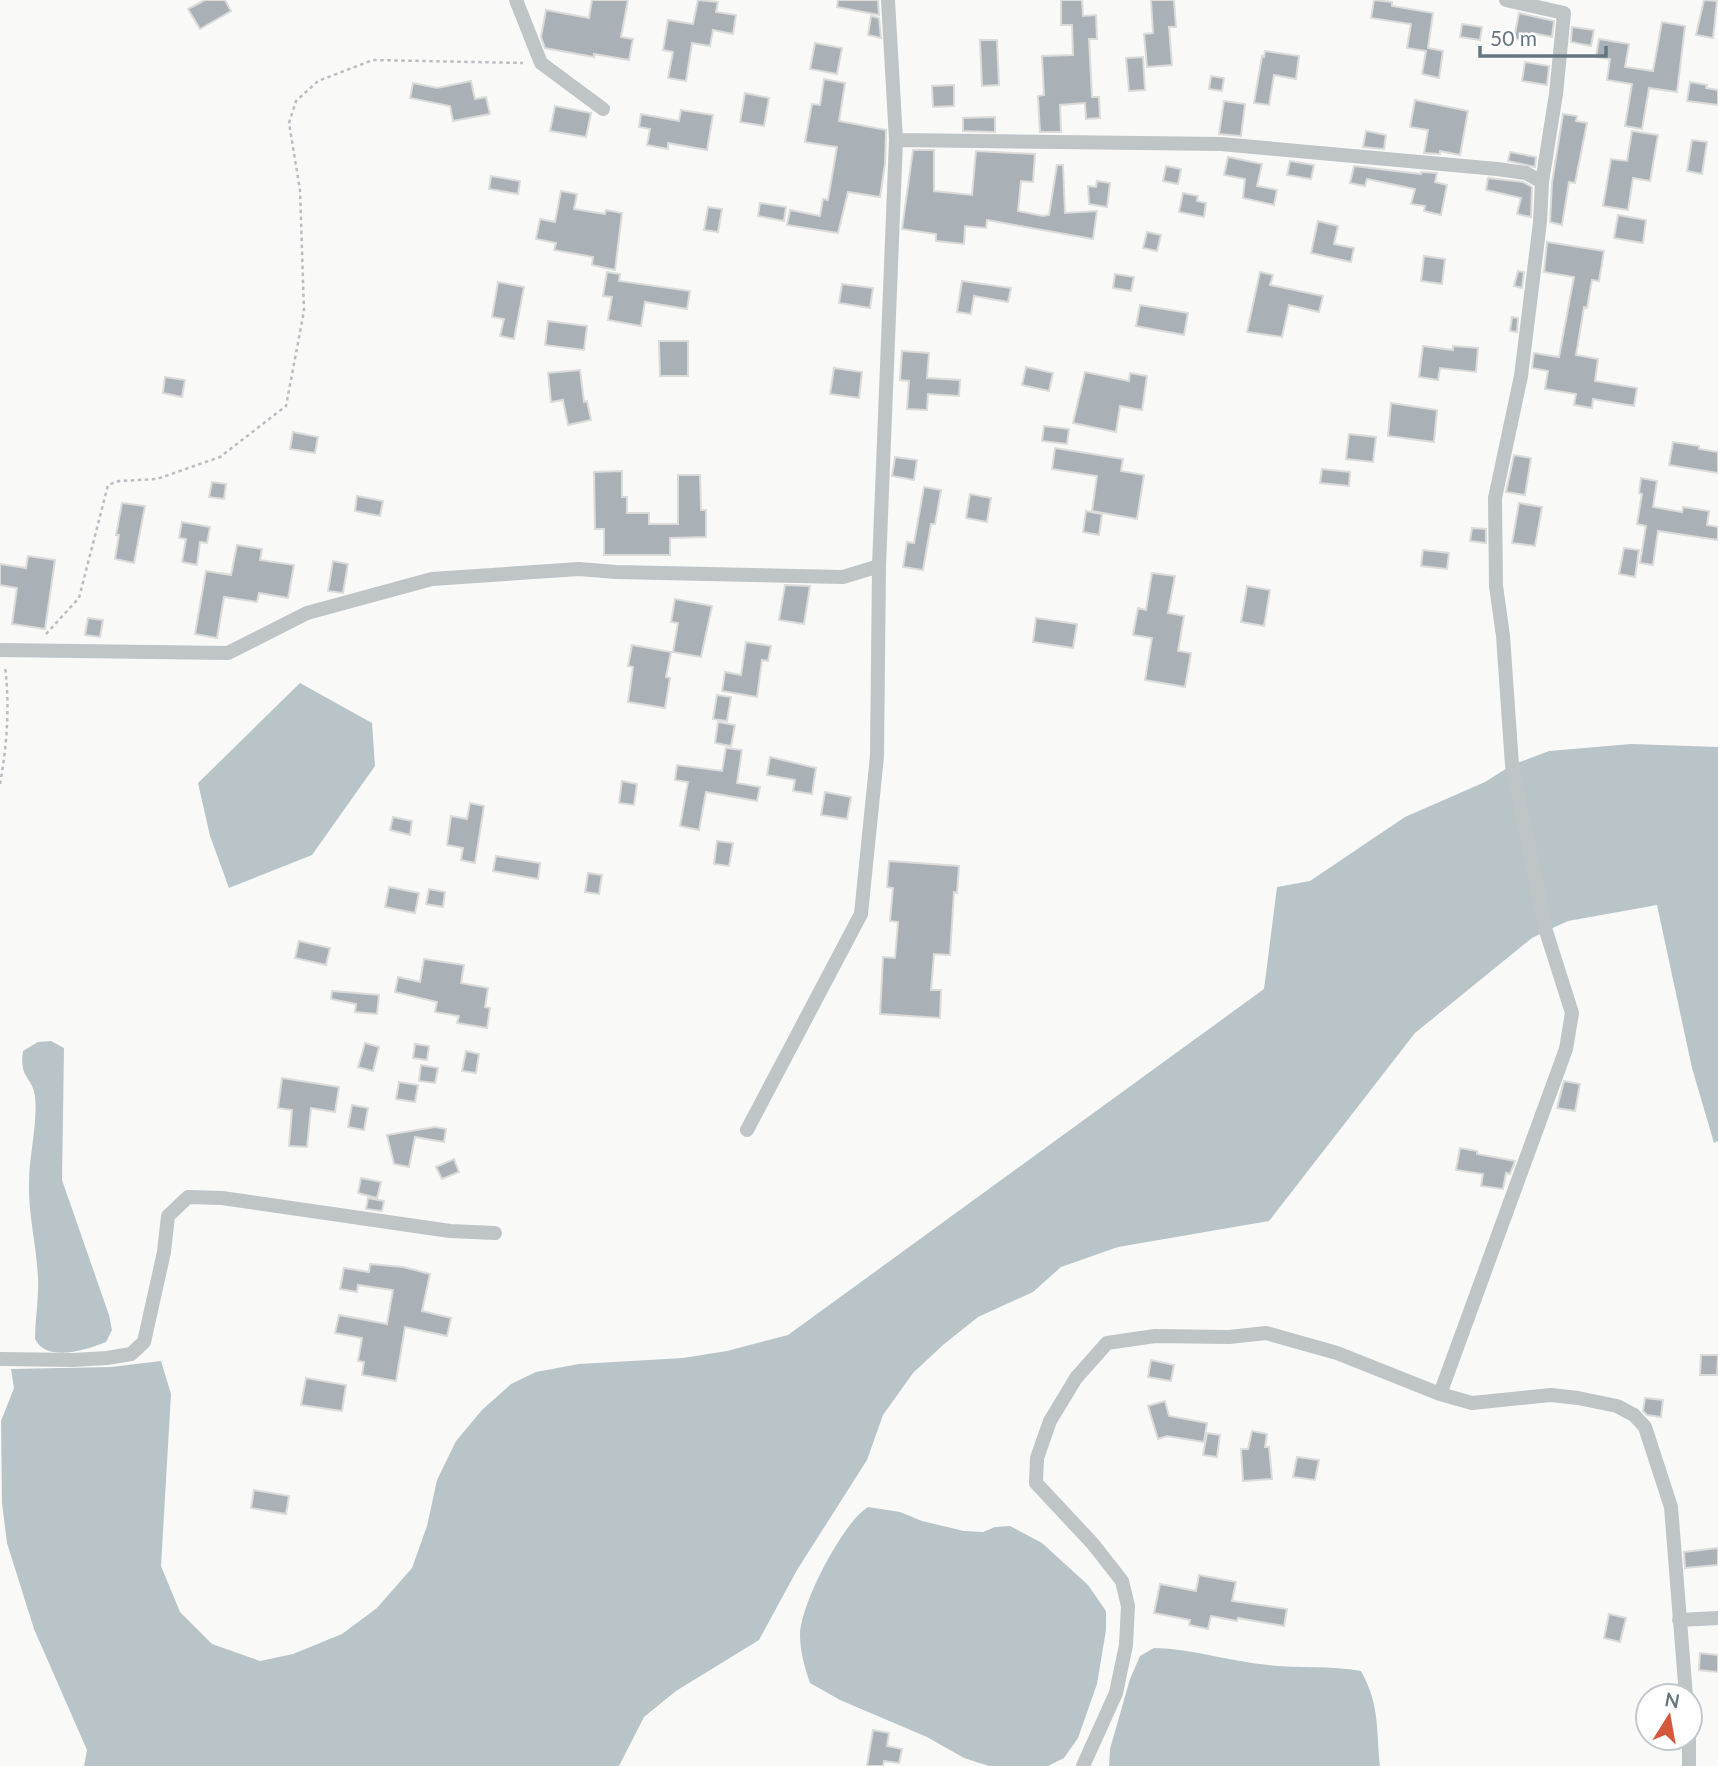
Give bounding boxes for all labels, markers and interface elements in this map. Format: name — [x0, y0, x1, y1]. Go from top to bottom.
scale bar — [1480, 14, 1606, 58]
text: 50 m — [1490, 25, 1537, 50]
north arrow — [1634, 1682, 1704, 1752]
text: N — [1663, 1687, 1682, 1713]

